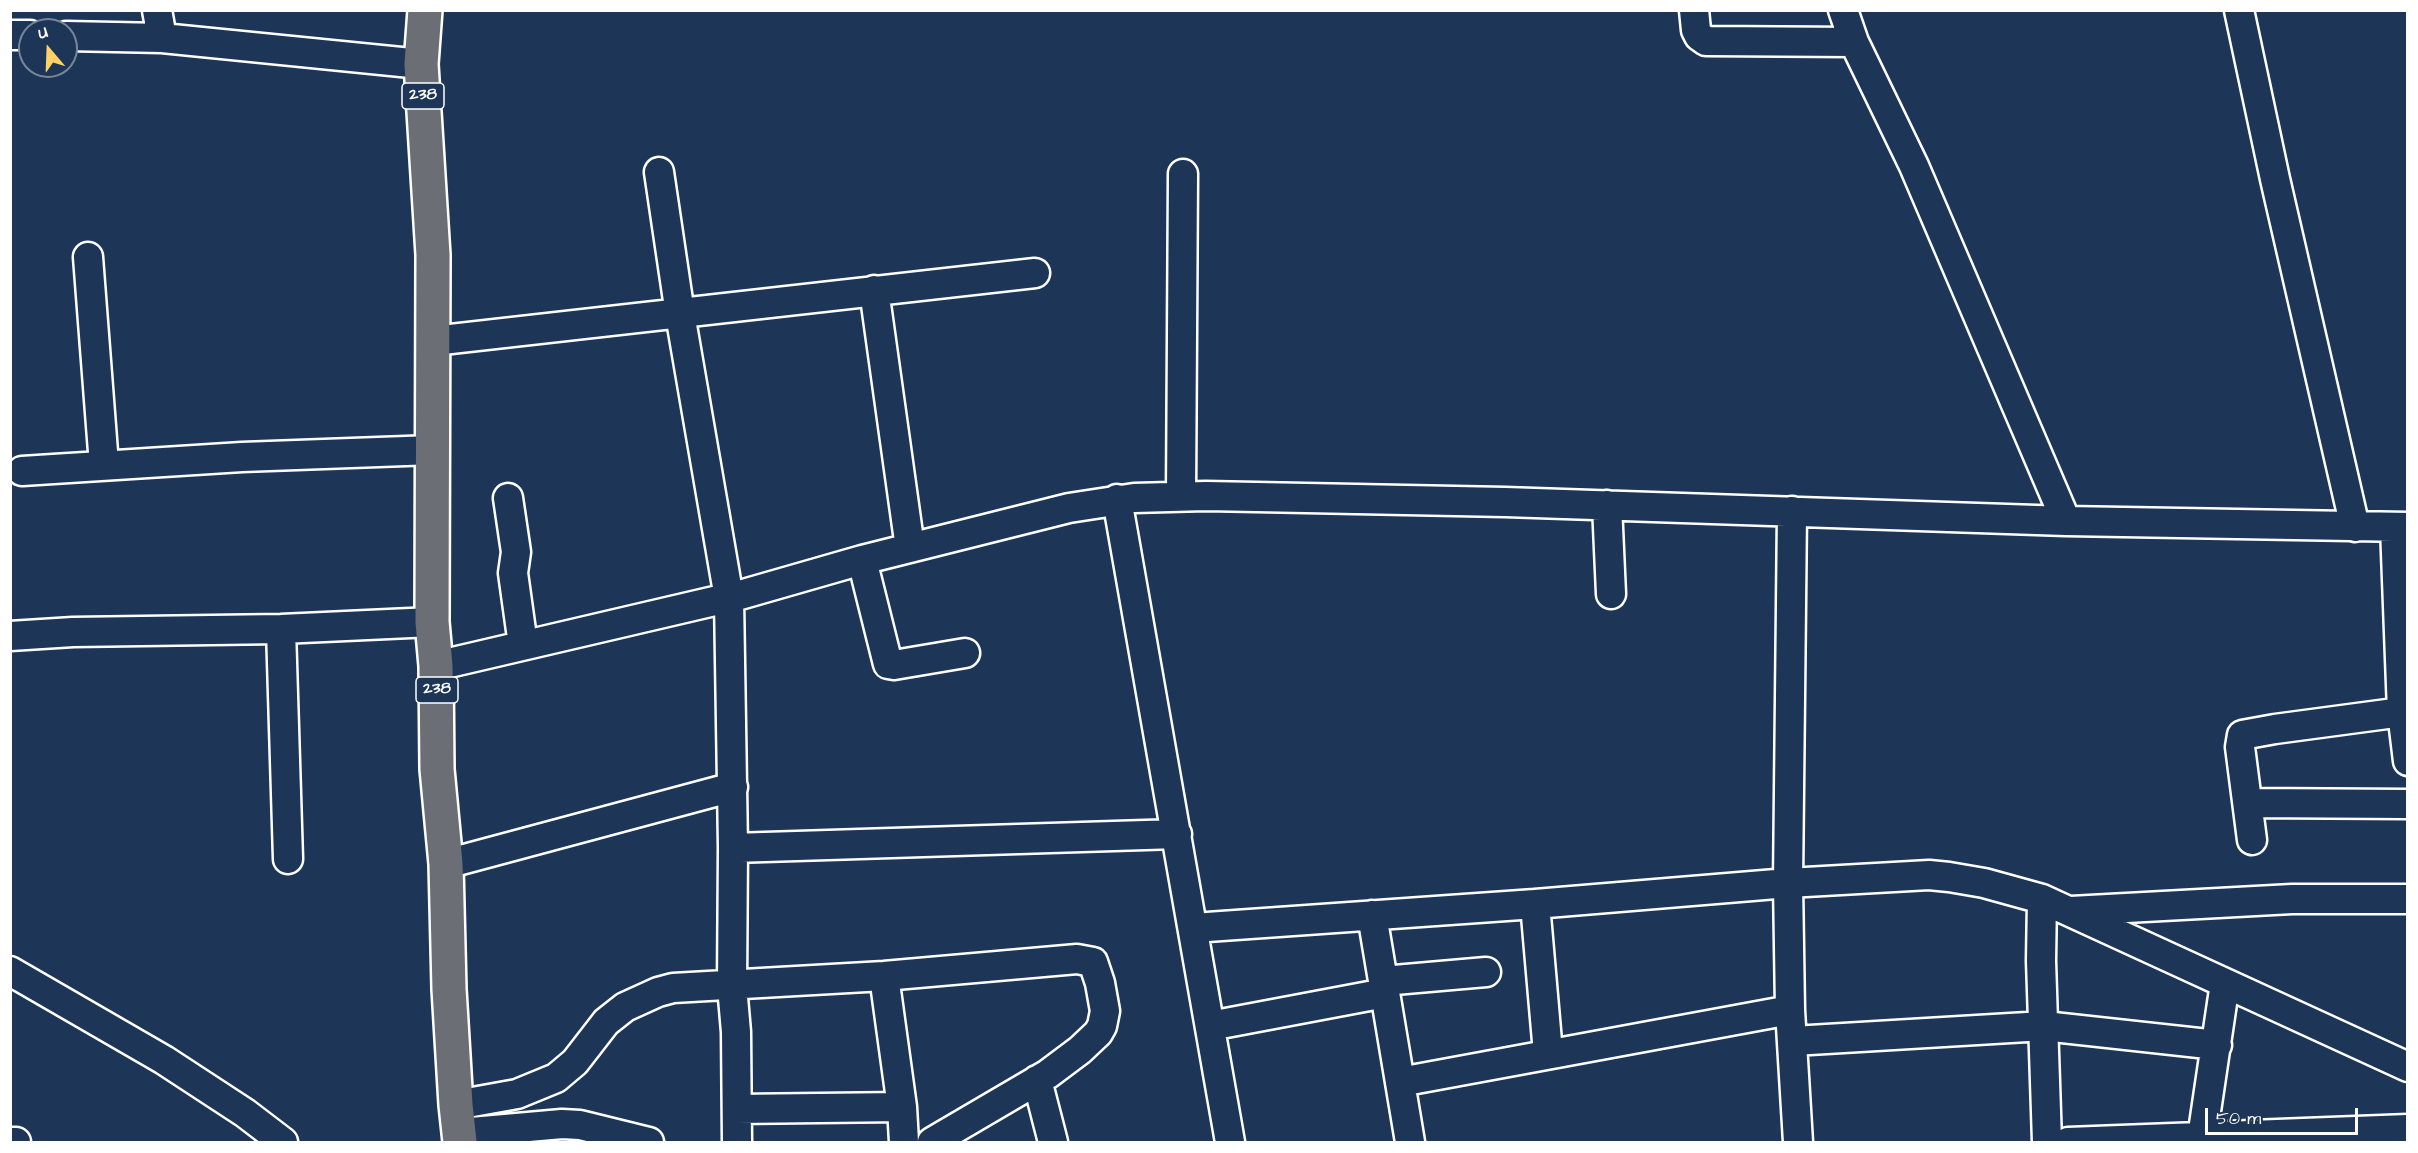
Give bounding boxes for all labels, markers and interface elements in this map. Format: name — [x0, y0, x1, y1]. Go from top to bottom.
north arrow — [18, 18, 78, 78]
text: U — [35, 21, 51, 45]
road number: 238 — [402, 83, 444, 109]
road number: 238 — [416, 677, 458, 703]
scale bar — [2208, 1096, 2361, 1134]
text: 50 m — [2216, 1106, 2261, 1131]

